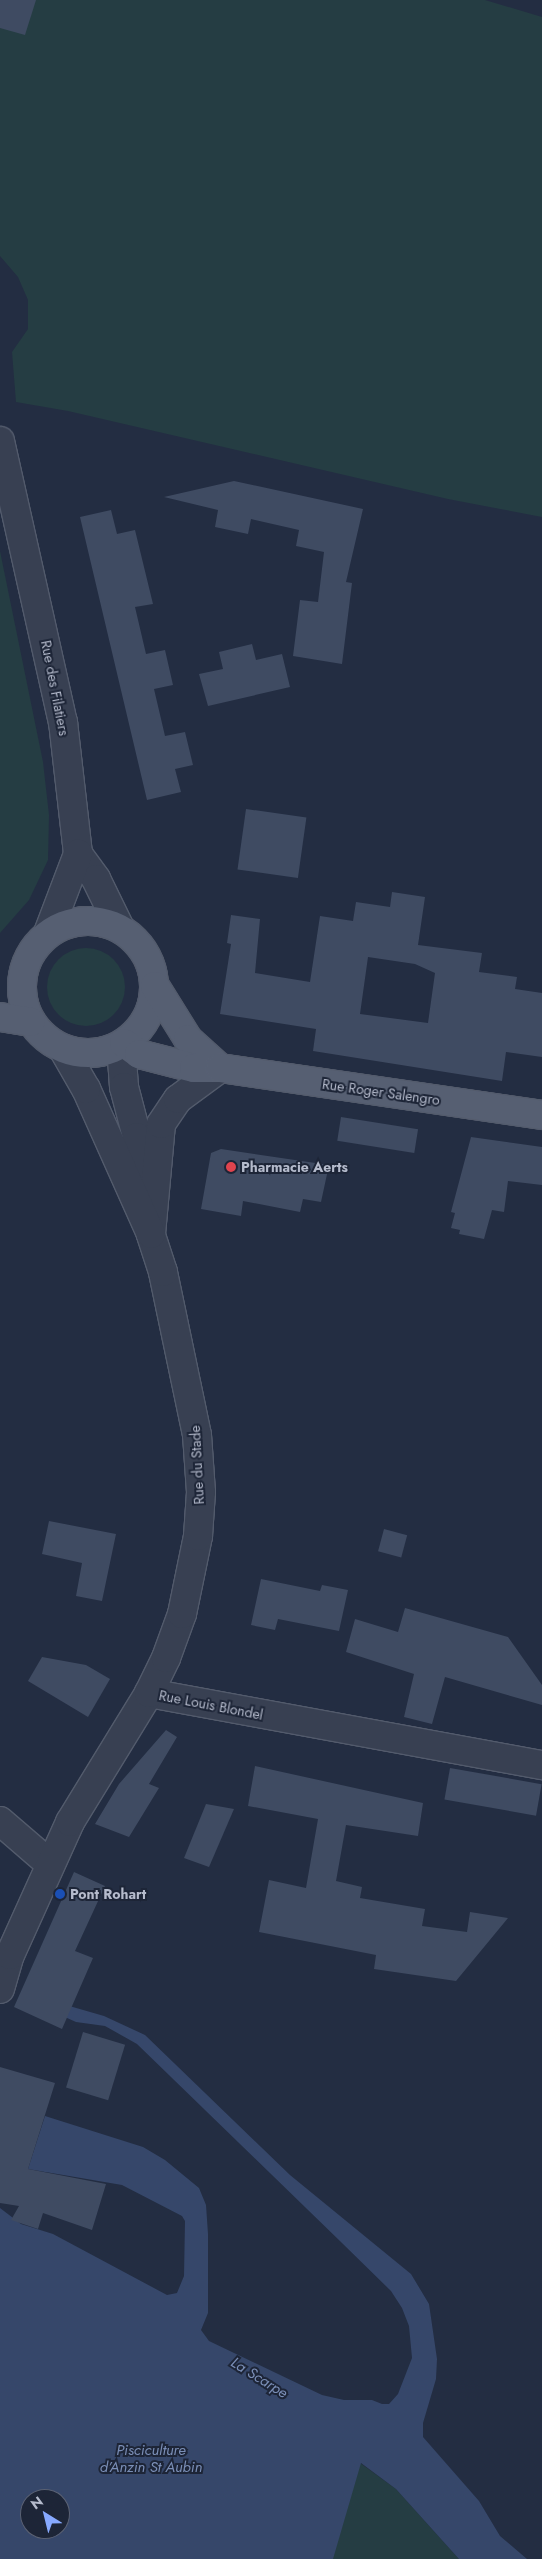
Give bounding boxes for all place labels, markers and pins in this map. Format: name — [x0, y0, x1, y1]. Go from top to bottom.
place label: Pharmacie Aerts — [241, 1159, 348, 1175]
marker: Pharmacie Aerts — [225, 1161, 237, 1173]
place label: Pont Rohart — [70, 1886, 146, 1902]
marker: Pont Rohart — [54, 1888, 66, 1900]

